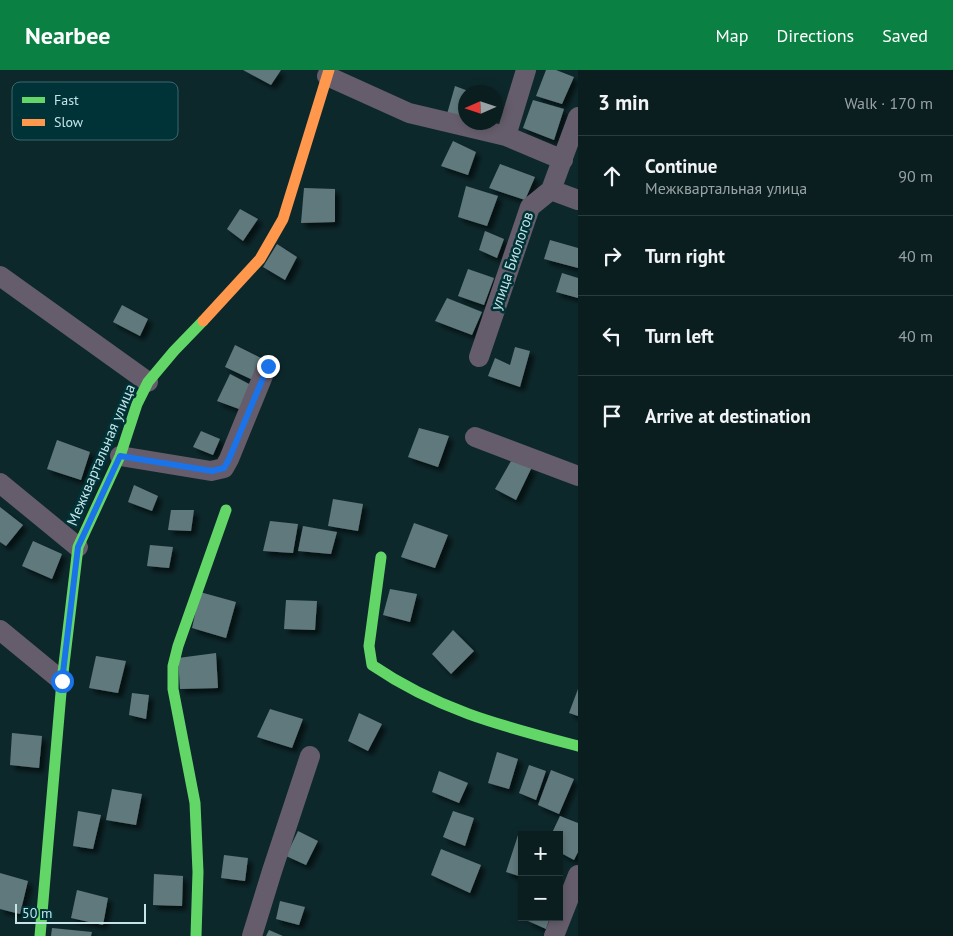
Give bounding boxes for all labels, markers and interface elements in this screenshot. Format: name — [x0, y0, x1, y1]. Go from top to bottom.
text: Nearbee — [25, 20, 110, 51]
text: Map — [716, 24, 748, 47]
text: Directions — [776, 24, 854, 47]
text: Saved — [882, 24, 928, 47]
legend — [12, 82, 178, 140]
north arrow — [458, 85, 503, 130]
text: 3 min — [598, 89, 649, 116]
text: Fast — [54, 91, 79, 109]
text: Walk · 170 m — [844, 93, 933, 113]
text: Slow — [54, 113, 84, 131]
text: Continue — [645, 154, 717, 178]
icon: ahead — [598, 162, 626, 190]
text: 90 m — [898, 166, 933, 186]
text: Межквартальная улица — [645, 178, 807, 198]
street label: улица Биологов — [486, 209, 537, 313]
icon: right — [598, 242, 626, 270]
text: Turn right — [645, 244, 725, 268]
text: 40 m — [898, 246, 933, 266]
icon: left — [598, 322, 626, 350]
text: Turn left — [645, 324, 714, 348]
text: 40 m — [898, 326, 933, 346]
route end — [257, 355, 280, 378]
street label: Межквартальная улица — [62, 381, 139, 528]
icon: arrive — [598, 402, 626, 430]
text: Arrive at destination — [645, 404, 811, 428]
route start — [51, 670, 74, 693]
map controls — [518, 831, 563, 921]
button: + — [518, 831, 563, 876]
button: − — [518, 876, 563, 921]
scale bar — [15, 901, 146, 924]
text: 50 m — [22, 904, 52, 922]

